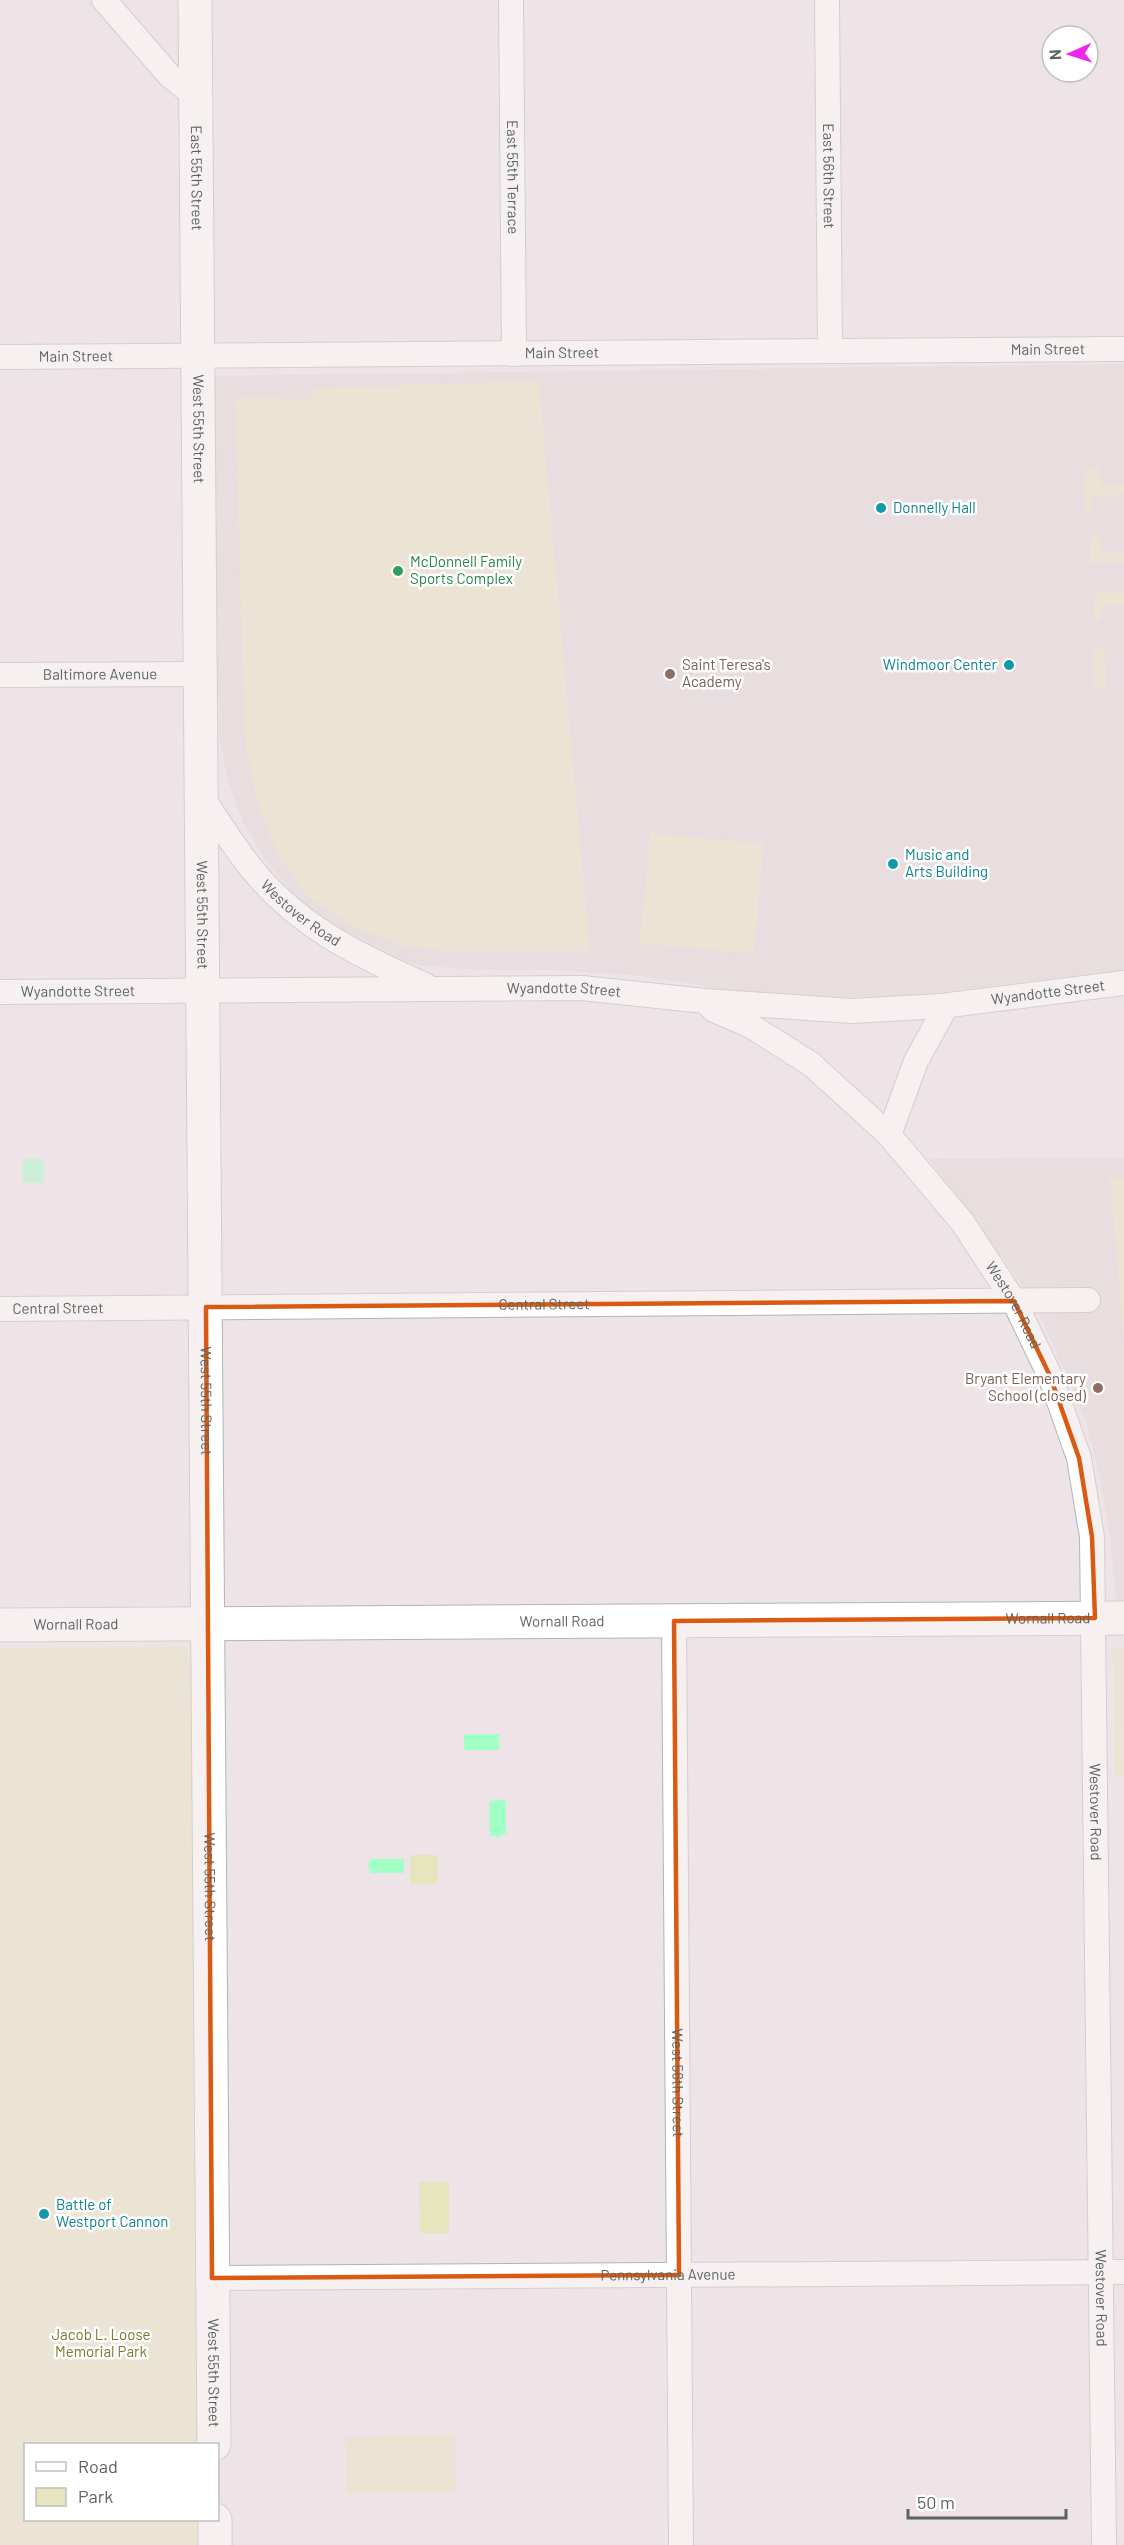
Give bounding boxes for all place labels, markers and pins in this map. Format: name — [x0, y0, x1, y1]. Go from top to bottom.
place label: Donnelly Hall — [893, 498, 976, 516]
marker: Donnelly Hall — [874, 501, 888, 515]
place label: McDonnell Family Sports Complex — [410, 552, 522, 587]
marker: McDonnell Family Sports Complex — [391, 564, 405, 578]
place label: Saint Teresa's Academy — [682, 655, 771, 690]
place label: Windmoor Center — [883, 655, 998, 673]
marker: Windmoor Center — [1002, 658, 1016, 672]
marker: Saint Teresa's Academy — [663, 667, 677, 681]
place label: Music and Arts Building — [905, 845, 988, 880]
marker: Music and Arts Building — [886, 857, 900, 871]
place label: Bryant Elementary School (closed) — [965, 1369, 1086, 1404]
marker: Bryant Elementary School (closed) — [1091, 1381, 1105, 1395]
place label: Battle of Westport Cannon — [56, 2195, 168, 2230]
marker: Battle of Westport Cannon — [37, 2207, 51, 2221]

